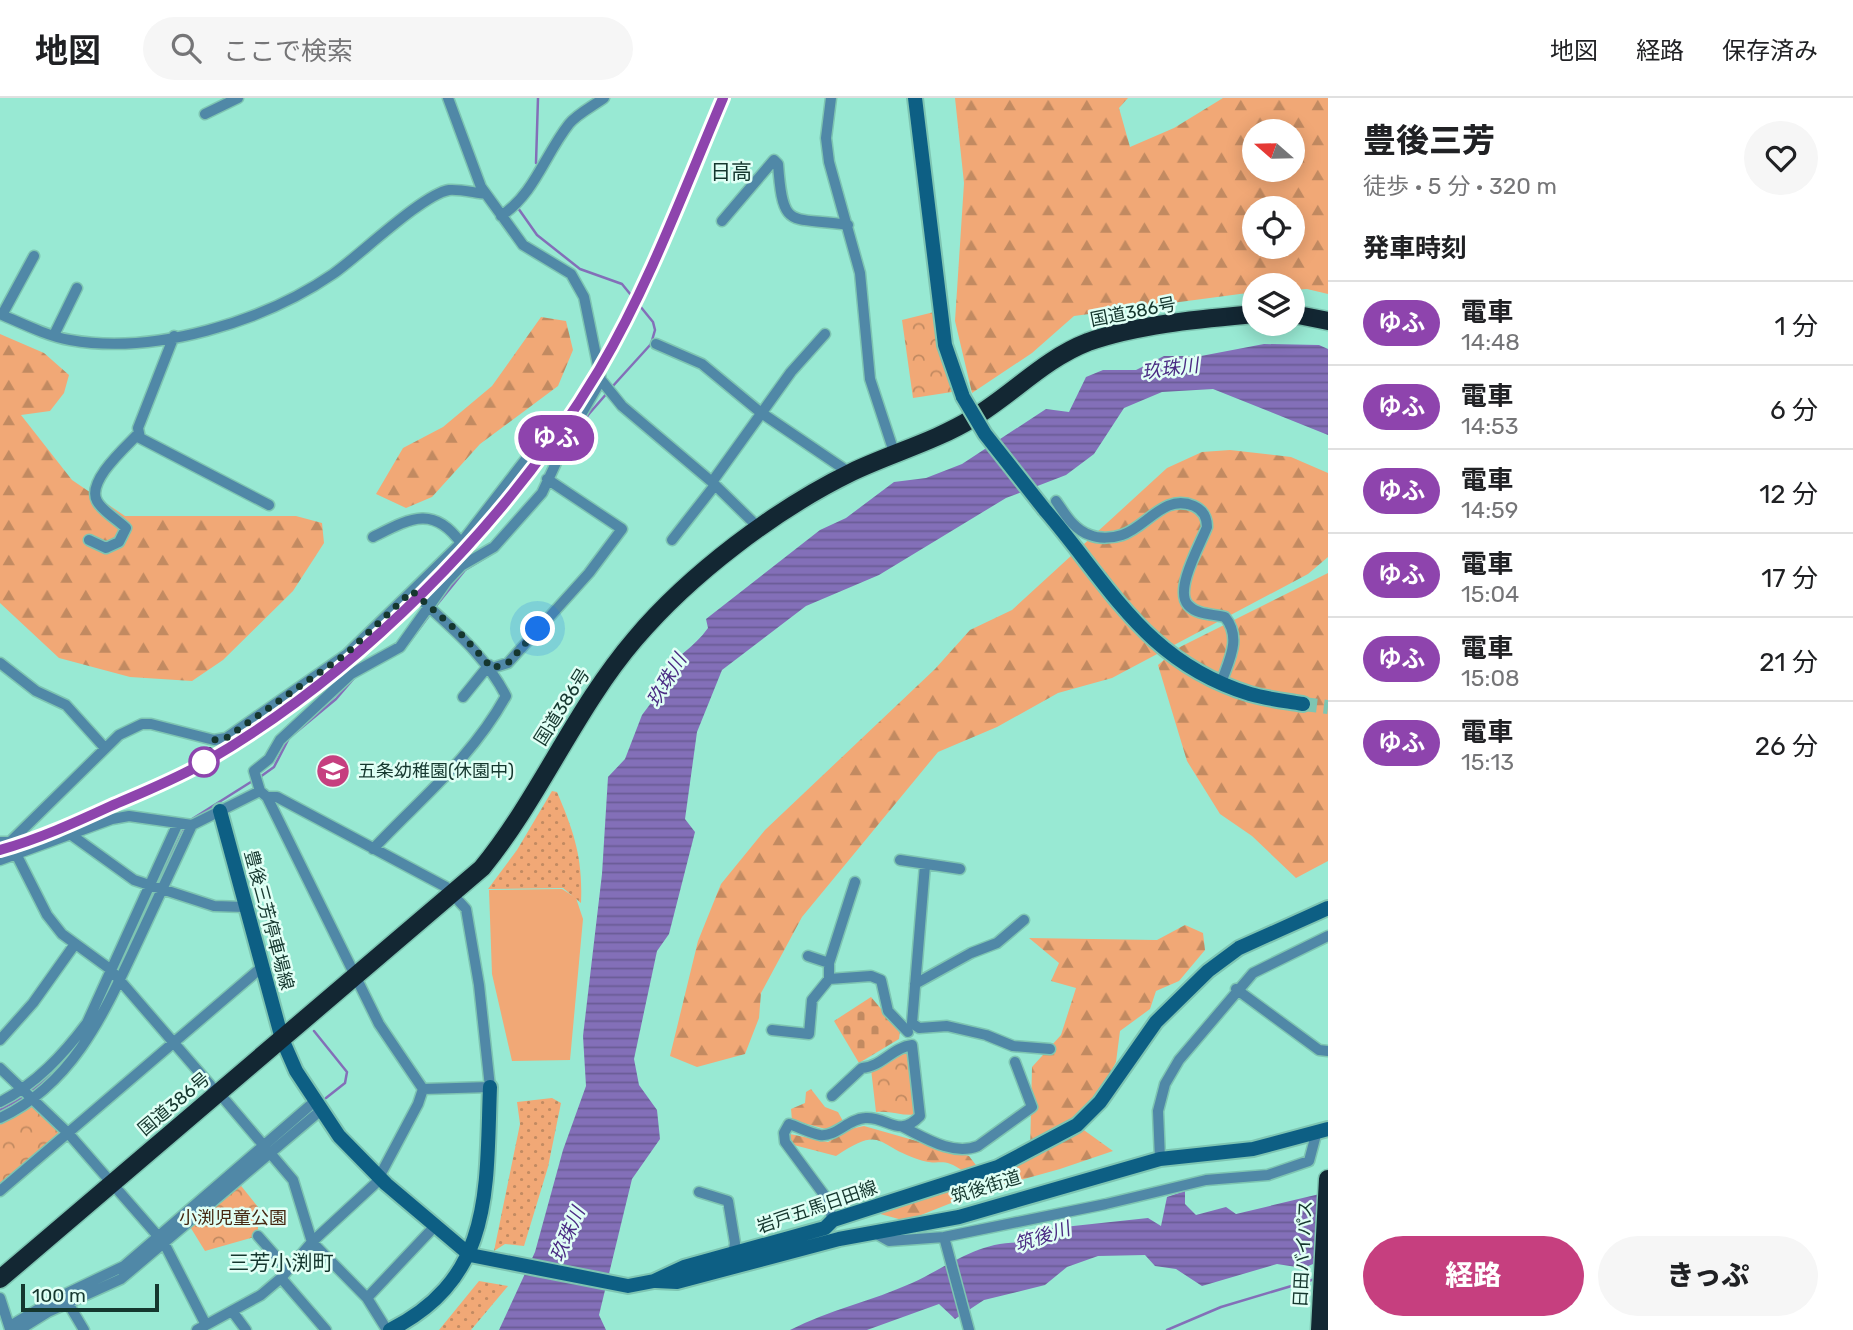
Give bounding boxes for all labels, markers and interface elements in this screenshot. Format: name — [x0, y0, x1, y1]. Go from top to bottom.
search box — [143, 17, 633, 80]
icon: search — [167, 29, 205, 67]
text: 地図 — [35, 31, 101, 70]
text: ここで検索 — [223, 36, 353, 67]
text: 地図 — [1550, 37, 1598, 65]
text: 経路 — [1636, 37, 1684, 65]
text: 保存済み — [1722, 37, 1818, 65]
north arrow — [1242, 119, 1306, 182]
map controls — [1242, 119, 1305, 336]
text: 豊後三芳 — [1363, 121, 1495, 160]
button: heart — [1744, 121, 1818, 195]
district label: 日高 — [710, 159, 752, 184]
text: 徒歩 · 5 分 · 320 m — [1363, 172, 1557, 200]
button: locate — [1242, 196, 1305, 259]
text: 発車時刻 — [1363, 233, 1467, 264]
button: layers — [1242, 273, 1305, 336]
street label: 国道386号 — [1088, 293, 1178, 331]
text: 電車 — [1461, 297, 1513, 328]
text: ゆふ — [1378, 309, 1425, 337]
text: 1 分 — [1775, 311, 1818, 342]
text: 14:48 — [1461, 328, 1520, 356]
water label: 玖珠川 — [1140, 353, 1202, 383]
text: 電車 — [1461, 381, 1513, 412]
text: ゆふ — [1378, 393, 1425, 421]
text: 6 分 — [1770, 395, 1818, 426]
text: 14:53 — [1461, 412, 1519, 440]
line badge: ゆふ — [524, 415, 588, 461]
text: ゆふ — [532, 424, 580, 452]
text: 電車 — [1461, 465, 1513, 496]
text: ゆふ — [1378, 477, 1425, 505]
text: 12 分 — [1759, 479, 1818, 510]
text: 14:59 — [1461, 496, 1518, 524]
text: 電車 — [1461, 549, 1513, 580]
text: ゆふ — [1378, 561, 1425, 589]
text: 17 分 — [1761, 563, 1818, 594]
text: 15:04 — [1461, 580, 1519, 608]
your location — [520, 611, 555, 646]
text: 電車 — [1461, 633, 1513, 664]
text: ゆふ — [1378, 645, 1425, 673]
text: 21 分 — [1759, 647, 1818, 678]
water label: 玖珠川 — [642, 648, 692, 711]
street label: 国道386号 — [530, 664, 594, 750]
text: 15:08 — [1461, 664, 1520, 692]
text: 電車 — [1461, 717, 1513, 748]
text: ゆふ — [1378, 729, 1425, 757]
text: 26 分 — [1755, 731, 1818, 762]
unlabelled marker — [189, 747, 219, 777]
text: 15:13 — [1461, 748, 1514, 776]
school or university icon: 五条幼稚園(休園中) — [314, 752, 352, 790]
place label: 五条幼稚園(休園中) — [358, 760, 514, 782]
street label: 豊後三芳停車場線 — [240, 848, 298, 992]
street label: 国道386号 — [134, 1068, 214, 1140]
street label: 筑後街道 — [948, 1166, 1024, 1208]
street label: 岩戸五馬日田線 — [754, 1176, 880, 1238]
street label: 日田バイパス — [1289, 1200, 1317, 1308]
water label: 玖珠川 — [545, 1202, 590, 1265]
park label: 小渕児童公園 — [179, 1207, 287, 1229]
water label: 筑後川 — [1011, 1216, 1075, 1256]
button: 経路 — [1363, 1236, 1584, 1316]
button: きっぷ — [1598, 1236, 1818, 1316]
district label: 三芳小渕町 — [229, 1250, 334, 1275]
scale bar — [21, 1281, 159, 1313]
text: 100 m — [32, 1284, 86, 1307]

